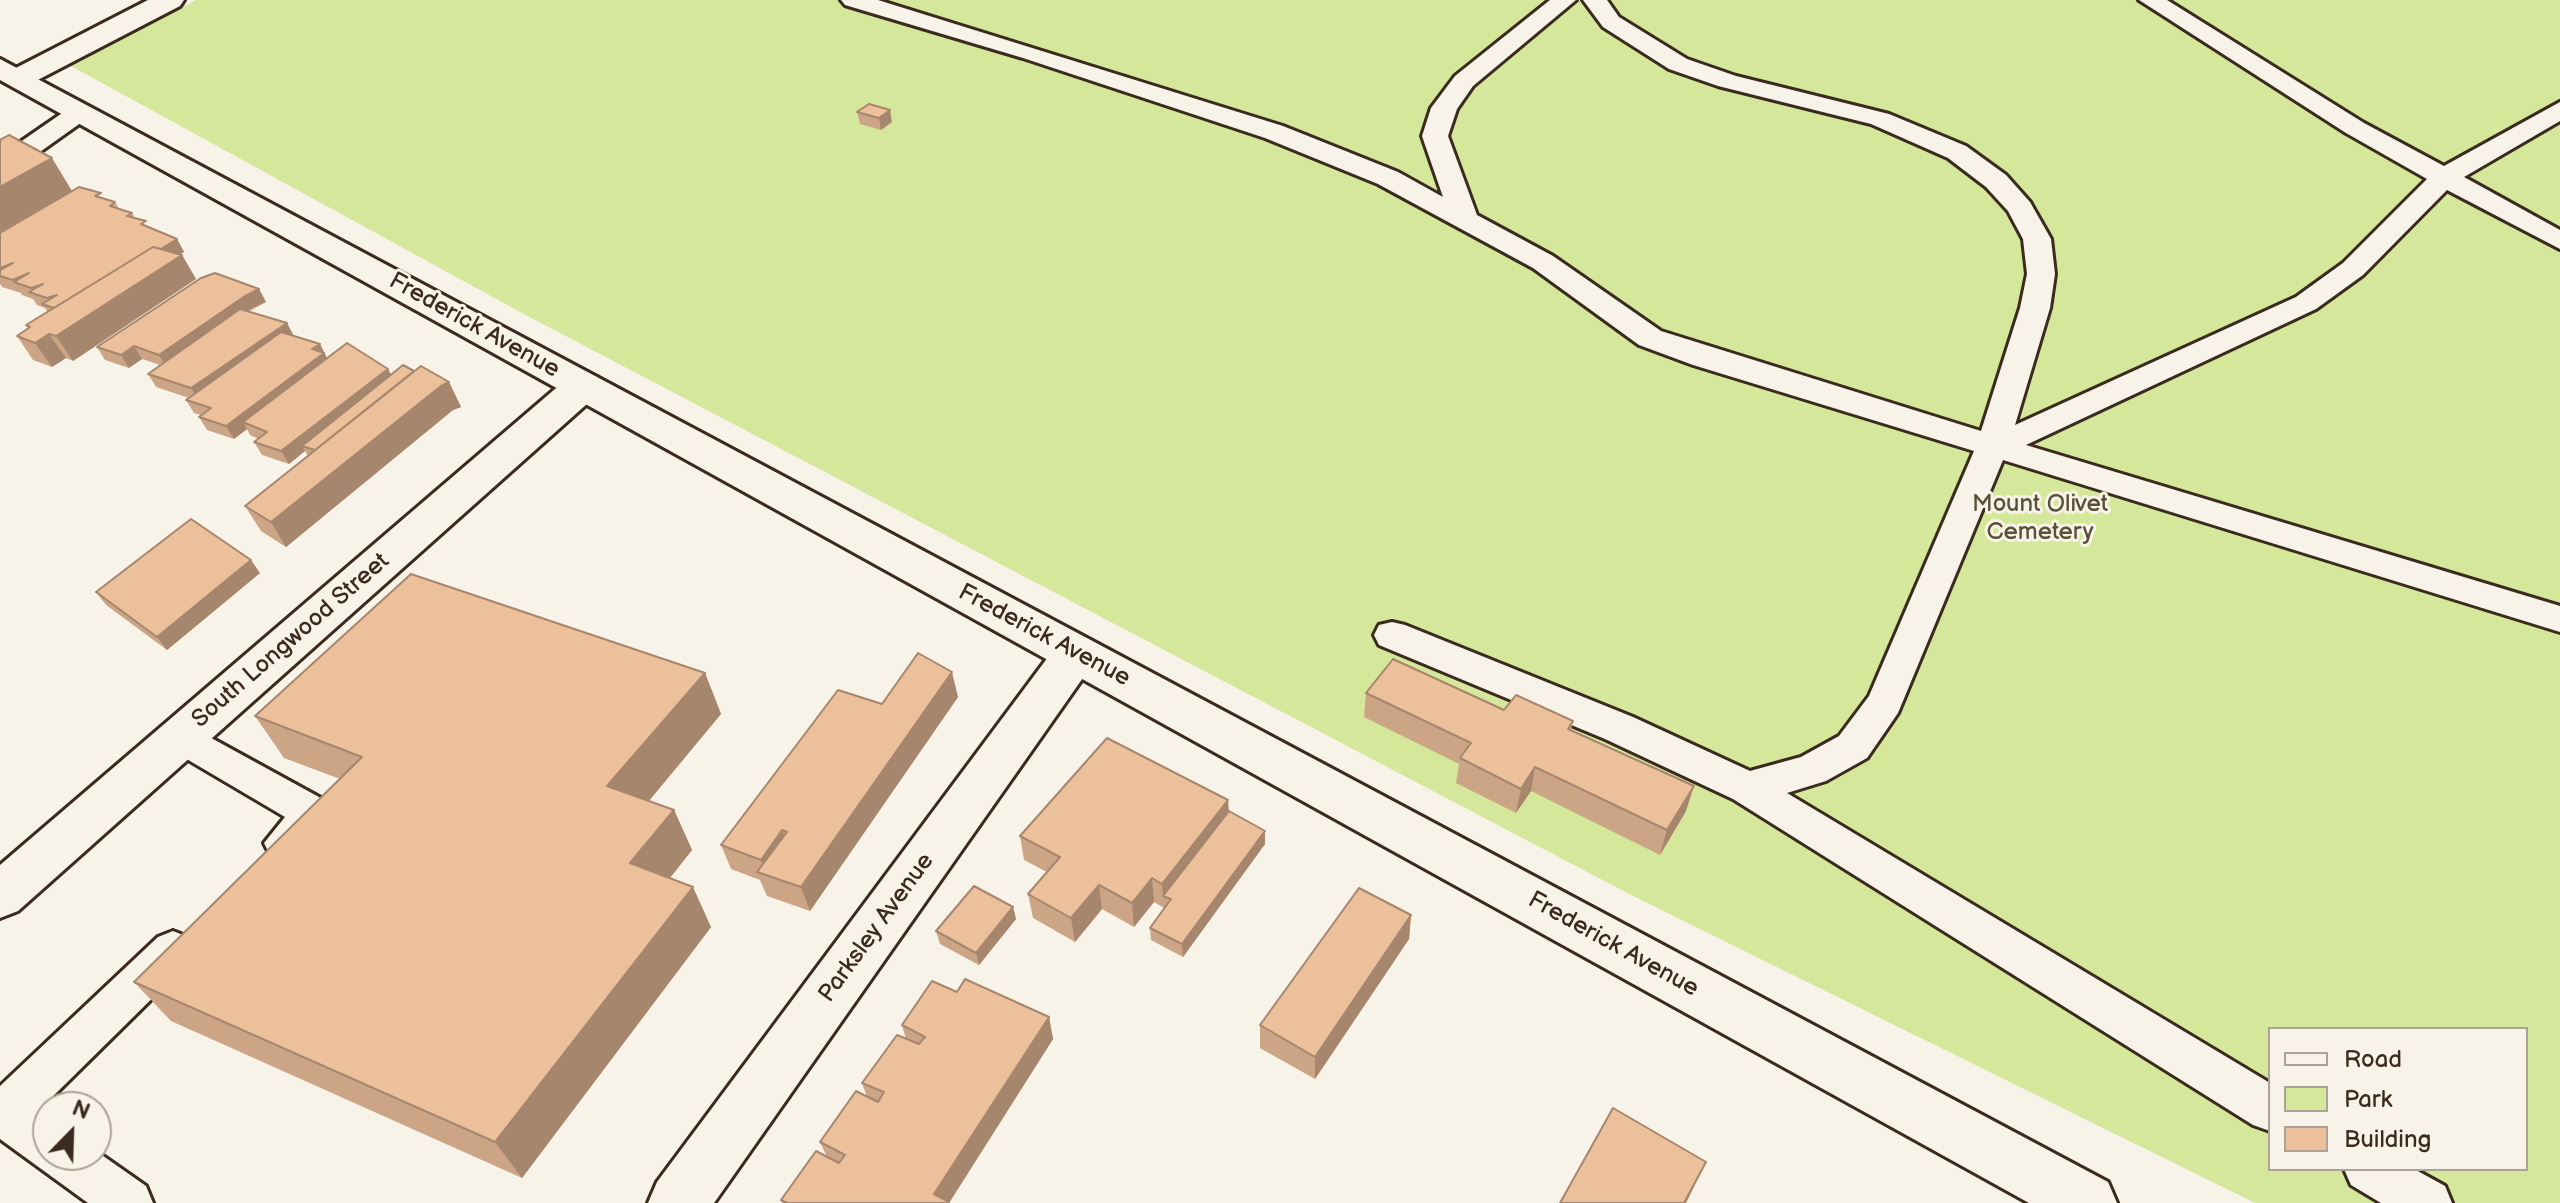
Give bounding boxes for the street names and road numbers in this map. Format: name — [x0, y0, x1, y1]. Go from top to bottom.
street label: Frederick Avenue — [384, 267, 564, 385]
street label: South Longwood Street — [187, 548, 395, 734]
street label: Frederick Avenue — [953, 579, 1135, 693]
street label: Parksley Avenue — [813, 848, 941, 1008]
street label: Frederick Avenue — [1523, 886, 1703, 1004]

